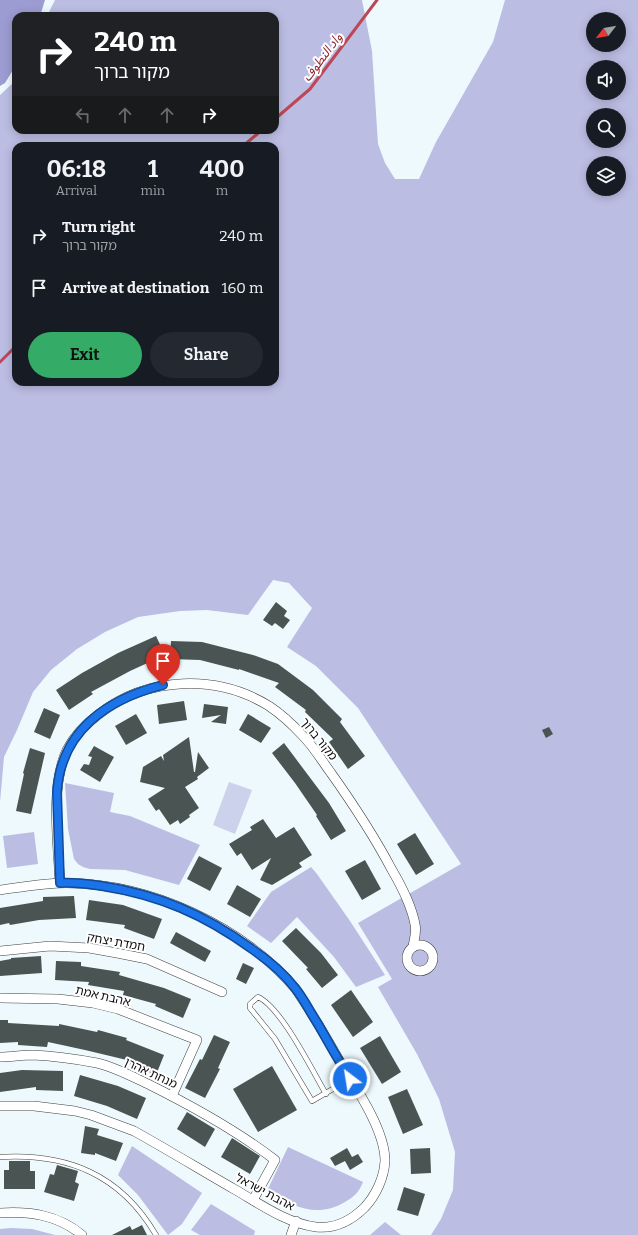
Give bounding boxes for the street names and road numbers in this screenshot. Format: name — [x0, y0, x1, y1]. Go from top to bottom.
street label: מקור ברוך — [298, 715, 340, 763]
street label: חמדת יצחק — [86, 930, 146, 954]
street label: אהבת אמת — [74, 983, 132, 1009]
street label: מנחת אהרן — [122, 1055, 180, 1091]
street label: אהבת ישראל — [233, 1171, 297, 1214]

